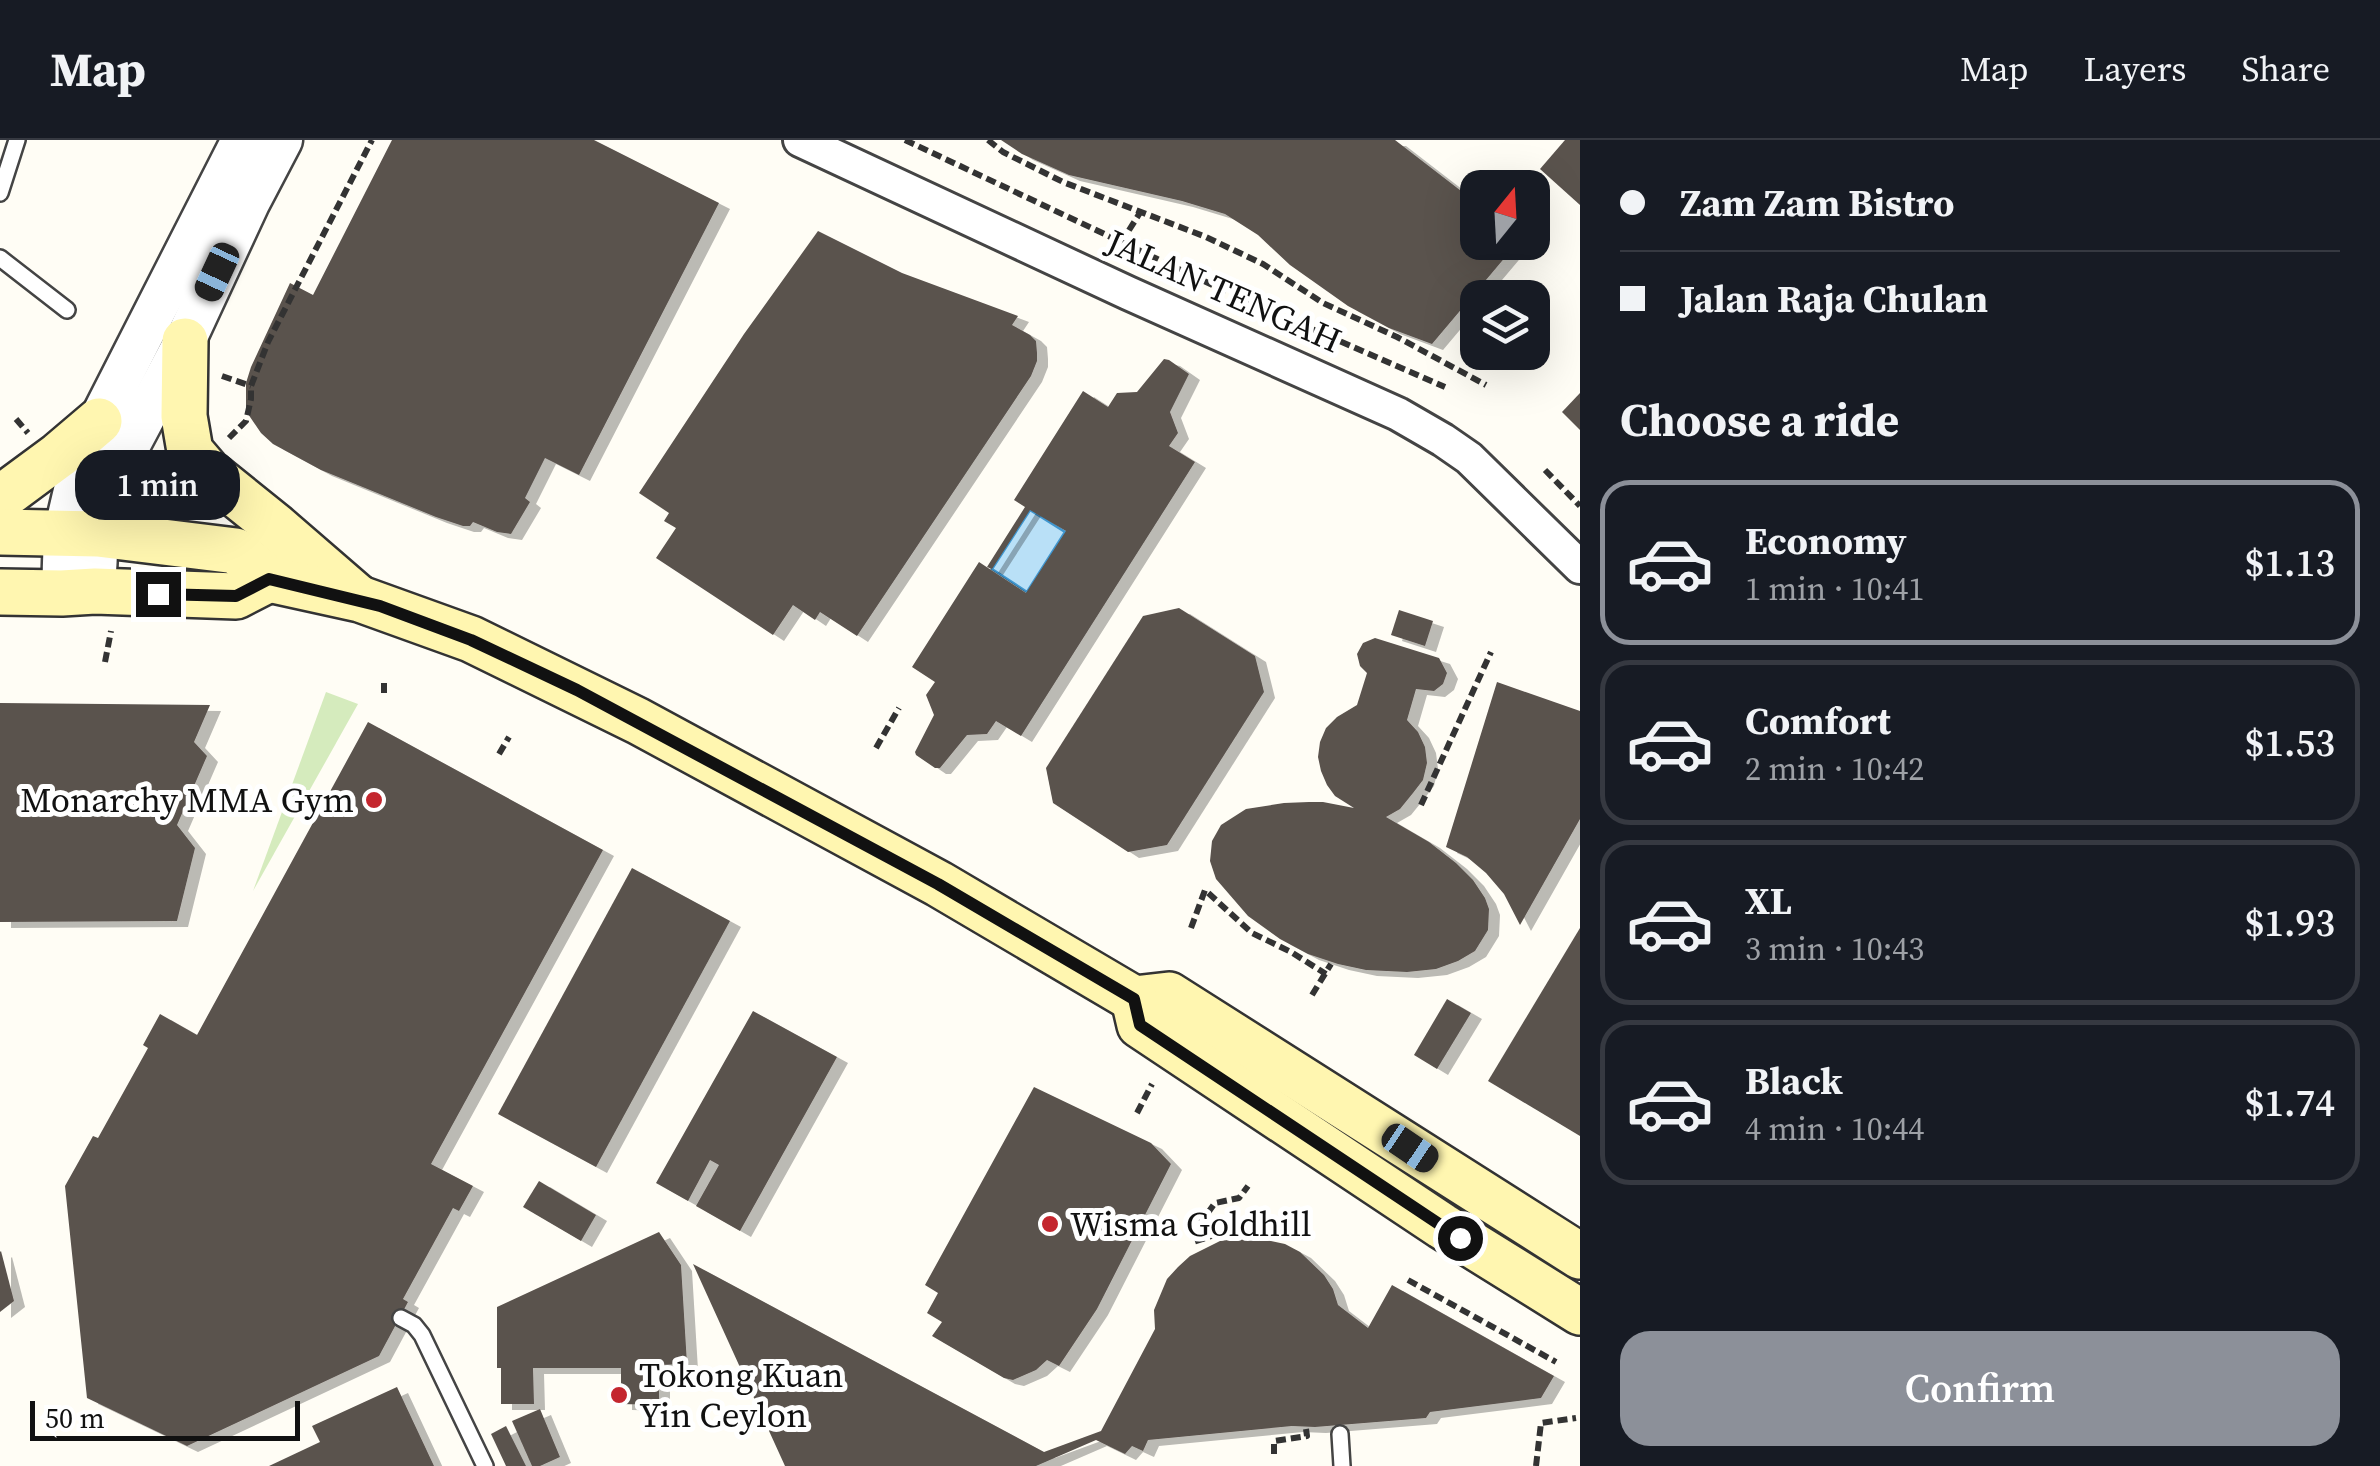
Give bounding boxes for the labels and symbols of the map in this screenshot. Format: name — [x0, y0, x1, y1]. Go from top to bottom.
north arrow — [1460, 170, 1550, 260]
street label: JALAN TENGAH — [1098, 217, 1349, 364]
car — [191, 238, 243, 306]
callout: 1 min — [76, 449, 240, 519]
route end — [136, 572, 181, 617]
place label: Monarchy MMA Gym — [20, 776, 354, 824]
marker: Monarchy MMA Gym — [363, 789, 385, 811]
car — [1377, 1119, 1443, 1177]
place label: Wisma Goldhill — [1070, 1200, 1311, 1248]
marker: Wisma Goldhill — [1039, 1213, 1061, 1235]
route start — [1438, 1216, 1483, 1261]
place label: Tokong Kuan Yin Ceylon — [639, 1351, 844, 1439]
marker: Tokong Kuan Yin Ceylon — [608, 1384, 630, 1406]
scale bar — [30, 1396, 300, 1440]

